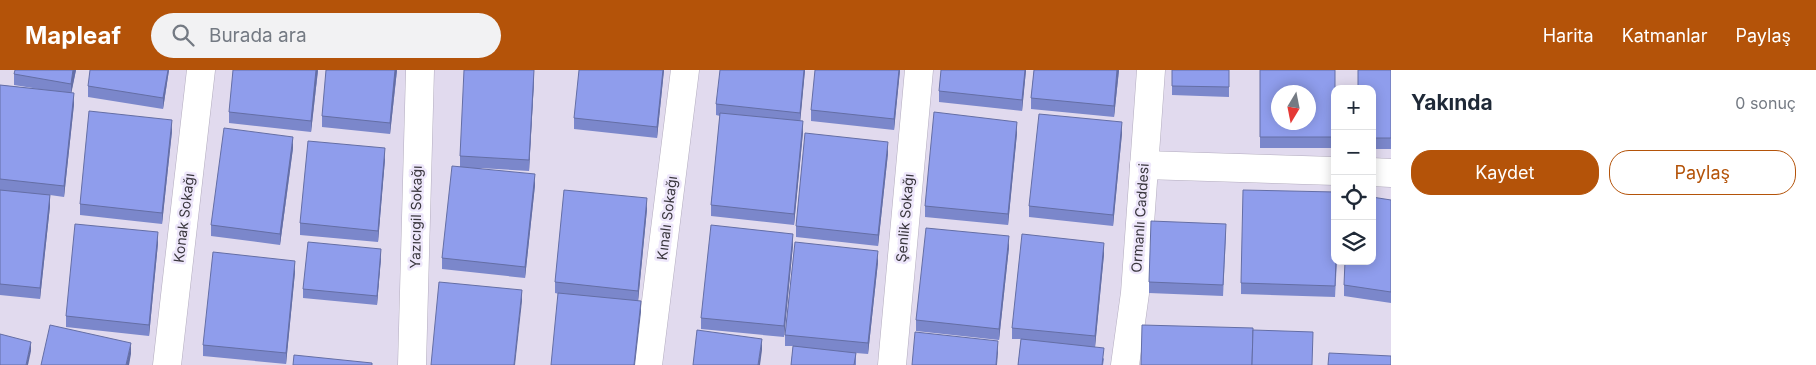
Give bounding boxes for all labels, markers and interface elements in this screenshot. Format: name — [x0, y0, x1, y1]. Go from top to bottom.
search box — [151, 13, 501, 58]
text: Mapleaf — [25, 21, 121, 50]
icon: search — [169, 21, 197, 49]
text: Burada ara — [209, 24, 307, 47]
text: Harita — [1543, 25, 1594, 46]
text: Katmanlar — [1622, 25, 1707, 46]
text: Paylaş — [1735, 25, 1791, 46]
north arrow — [1271, 85, 1316, 130]
map controls — [1331, 85, 1376, 265]
button: + — [1331, 85, 1376, 130]
text: Yakında — [1411, 90, 1493, 115]
text: 0 sonuç — [1735, 93, 1796, 113]
button: − — [1331, 130, 1376, 175]
button: Kaydet — [1411, 150, 1599, 195]
button: Paylaş — [1609, 150, 1796, 195]
street label: Ormanlı Caddesi — [1127, 163, 1152, 273]
street label: Yazıcıgil Sokağı — [406, 165, 425, 269]
street label: Konak Sokağı — [170, 172, 197, 264]
street label: Şenlik Sokağı — [892, 173, 917, 263]
street label: Kınalı Sokağı — [653, 175, 680, 261]
button: locate — [1331, 175, 1376, 220]
button: layers — [1331, 220, 1376, 265]

